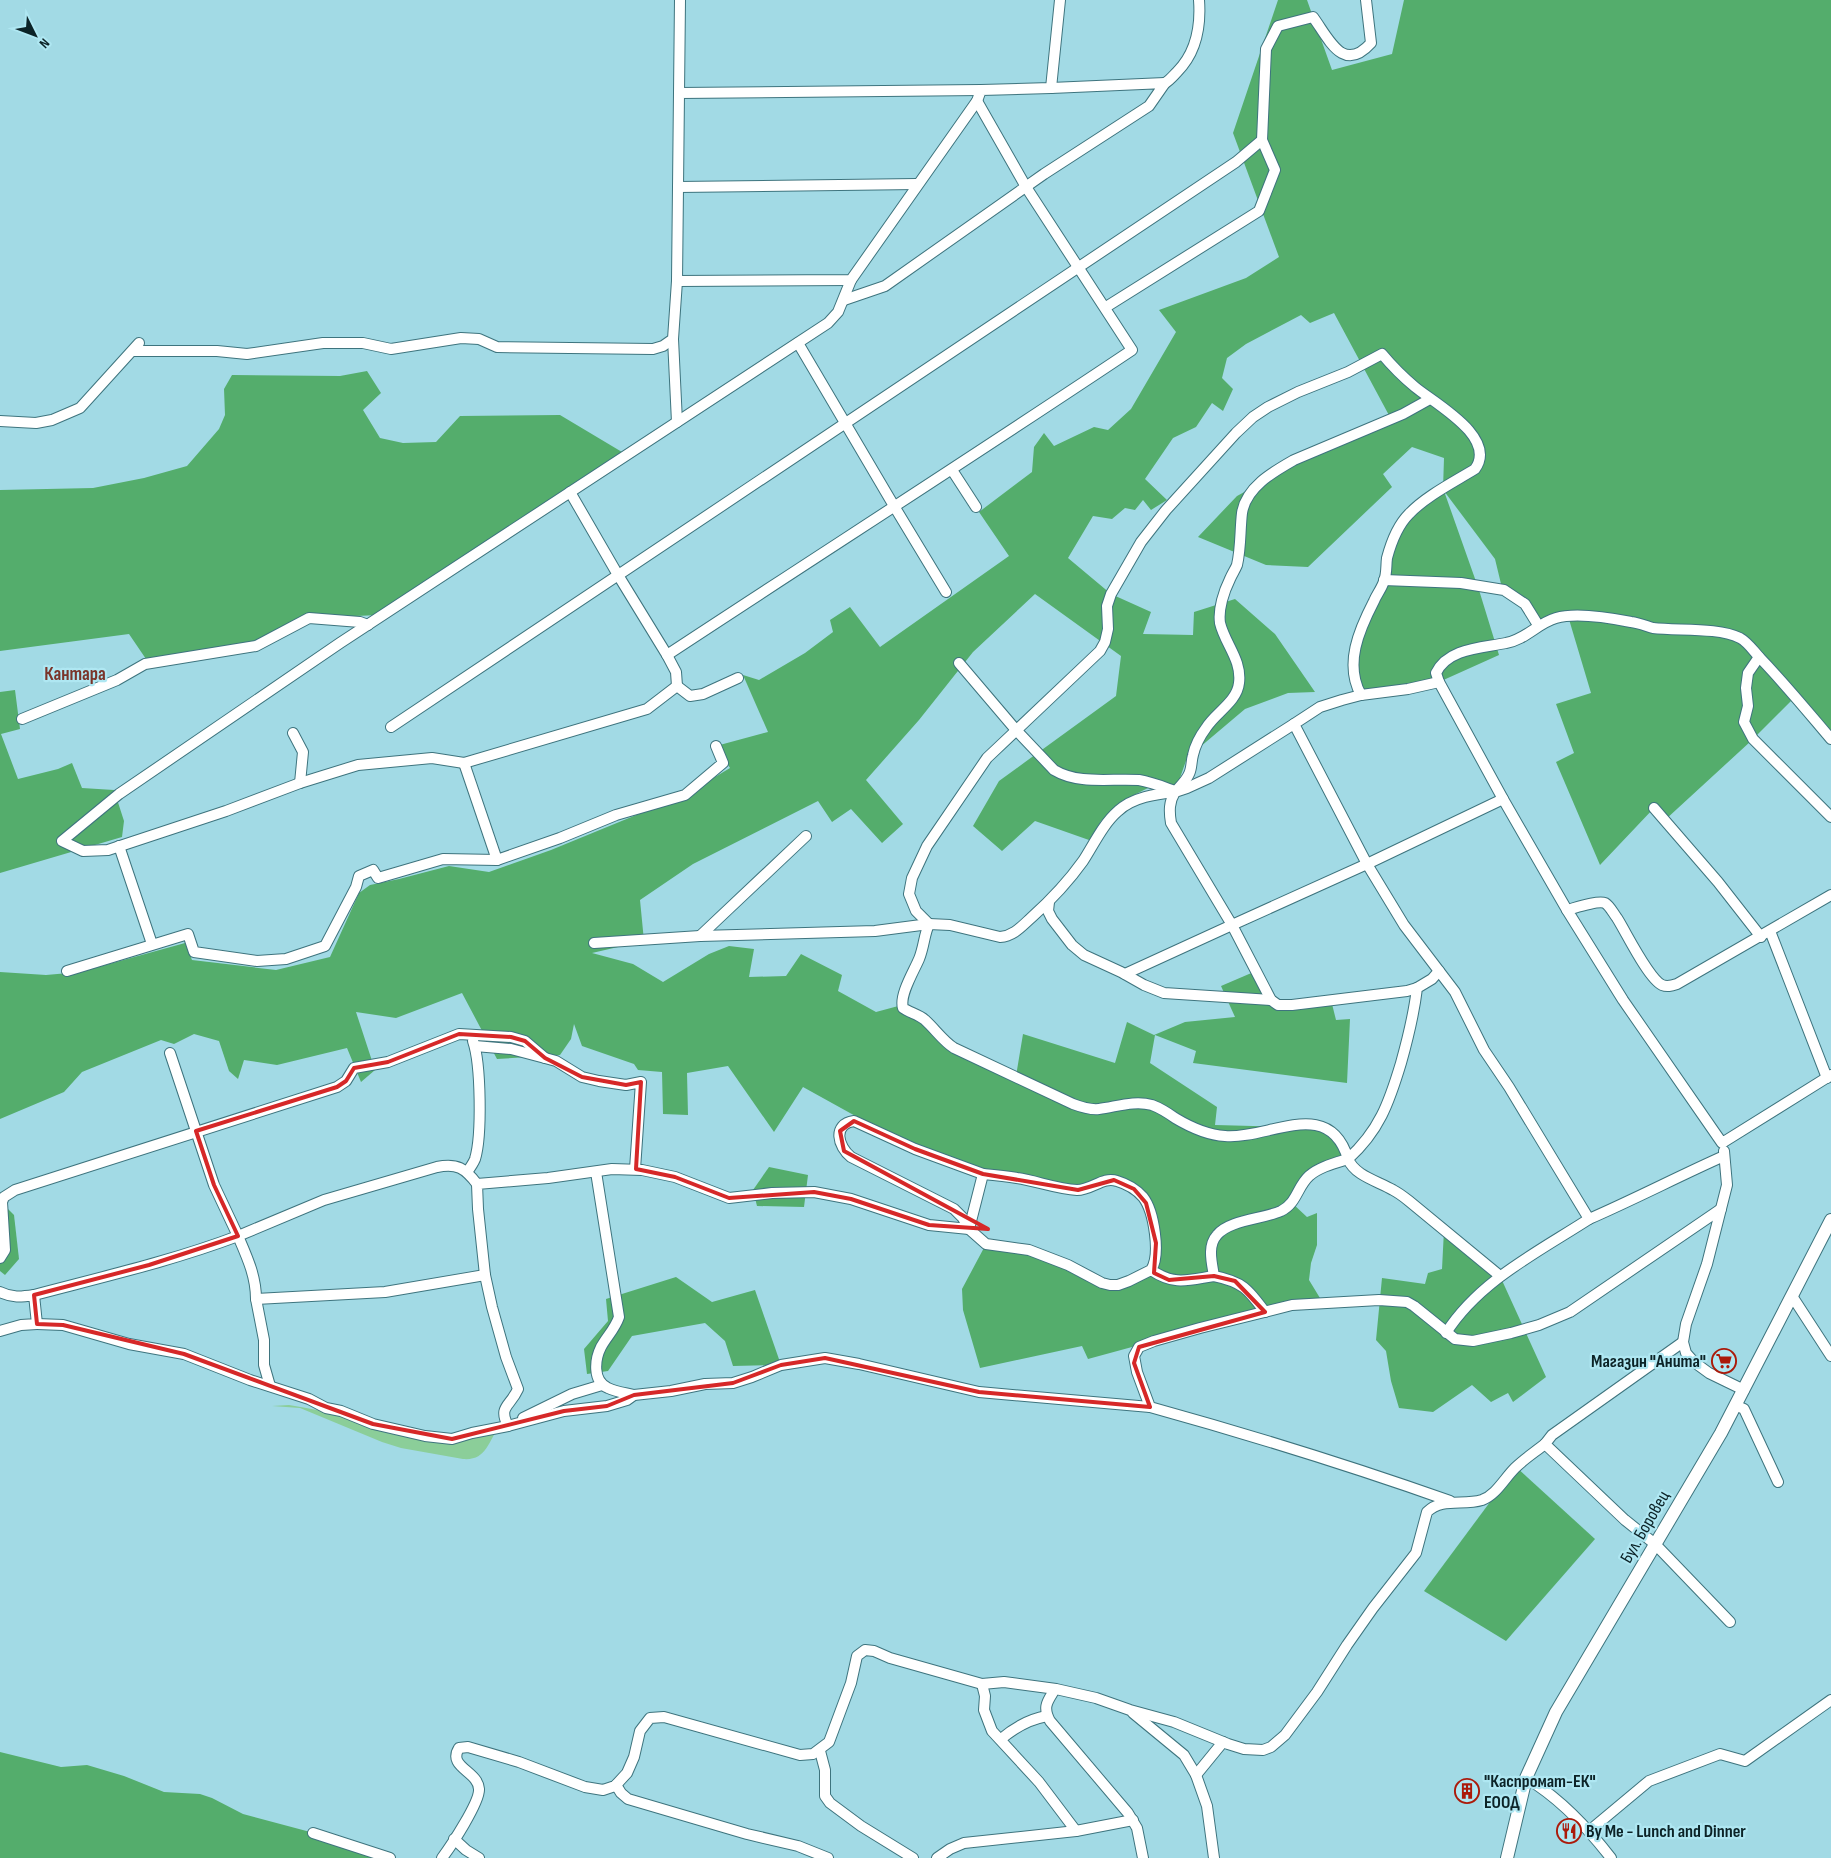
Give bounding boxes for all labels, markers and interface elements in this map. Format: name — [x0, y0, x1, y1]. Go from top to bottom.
north arrow — [10, 10, 60, 60]
text: N — [35, 35, 53, 52]
district label: Кантара — [44, 663, 106, 686]
supermarket icon: Магазин "Анита" — [1711, 1348, 1737, 1374]
place label: Магазин "Анита" — [1591, 1351, 1706, 1372]
street label: Бул. Боровец — [1616, 1487, 1674, 1567]
place label: "Каспромат-ЕК" ЕООД — [1484, 1771, 1596, 1813]
building icon: "Каспромат-ЕК" ЕООД — [1454, 1778, 1480, 1804]
restaurant icon: By Me - Lunch and Dinner — [1556, 1818, 1582, 1844]
place label: By Me - Lunch and Dinner — [1586, 1821, 1746, 1842]

